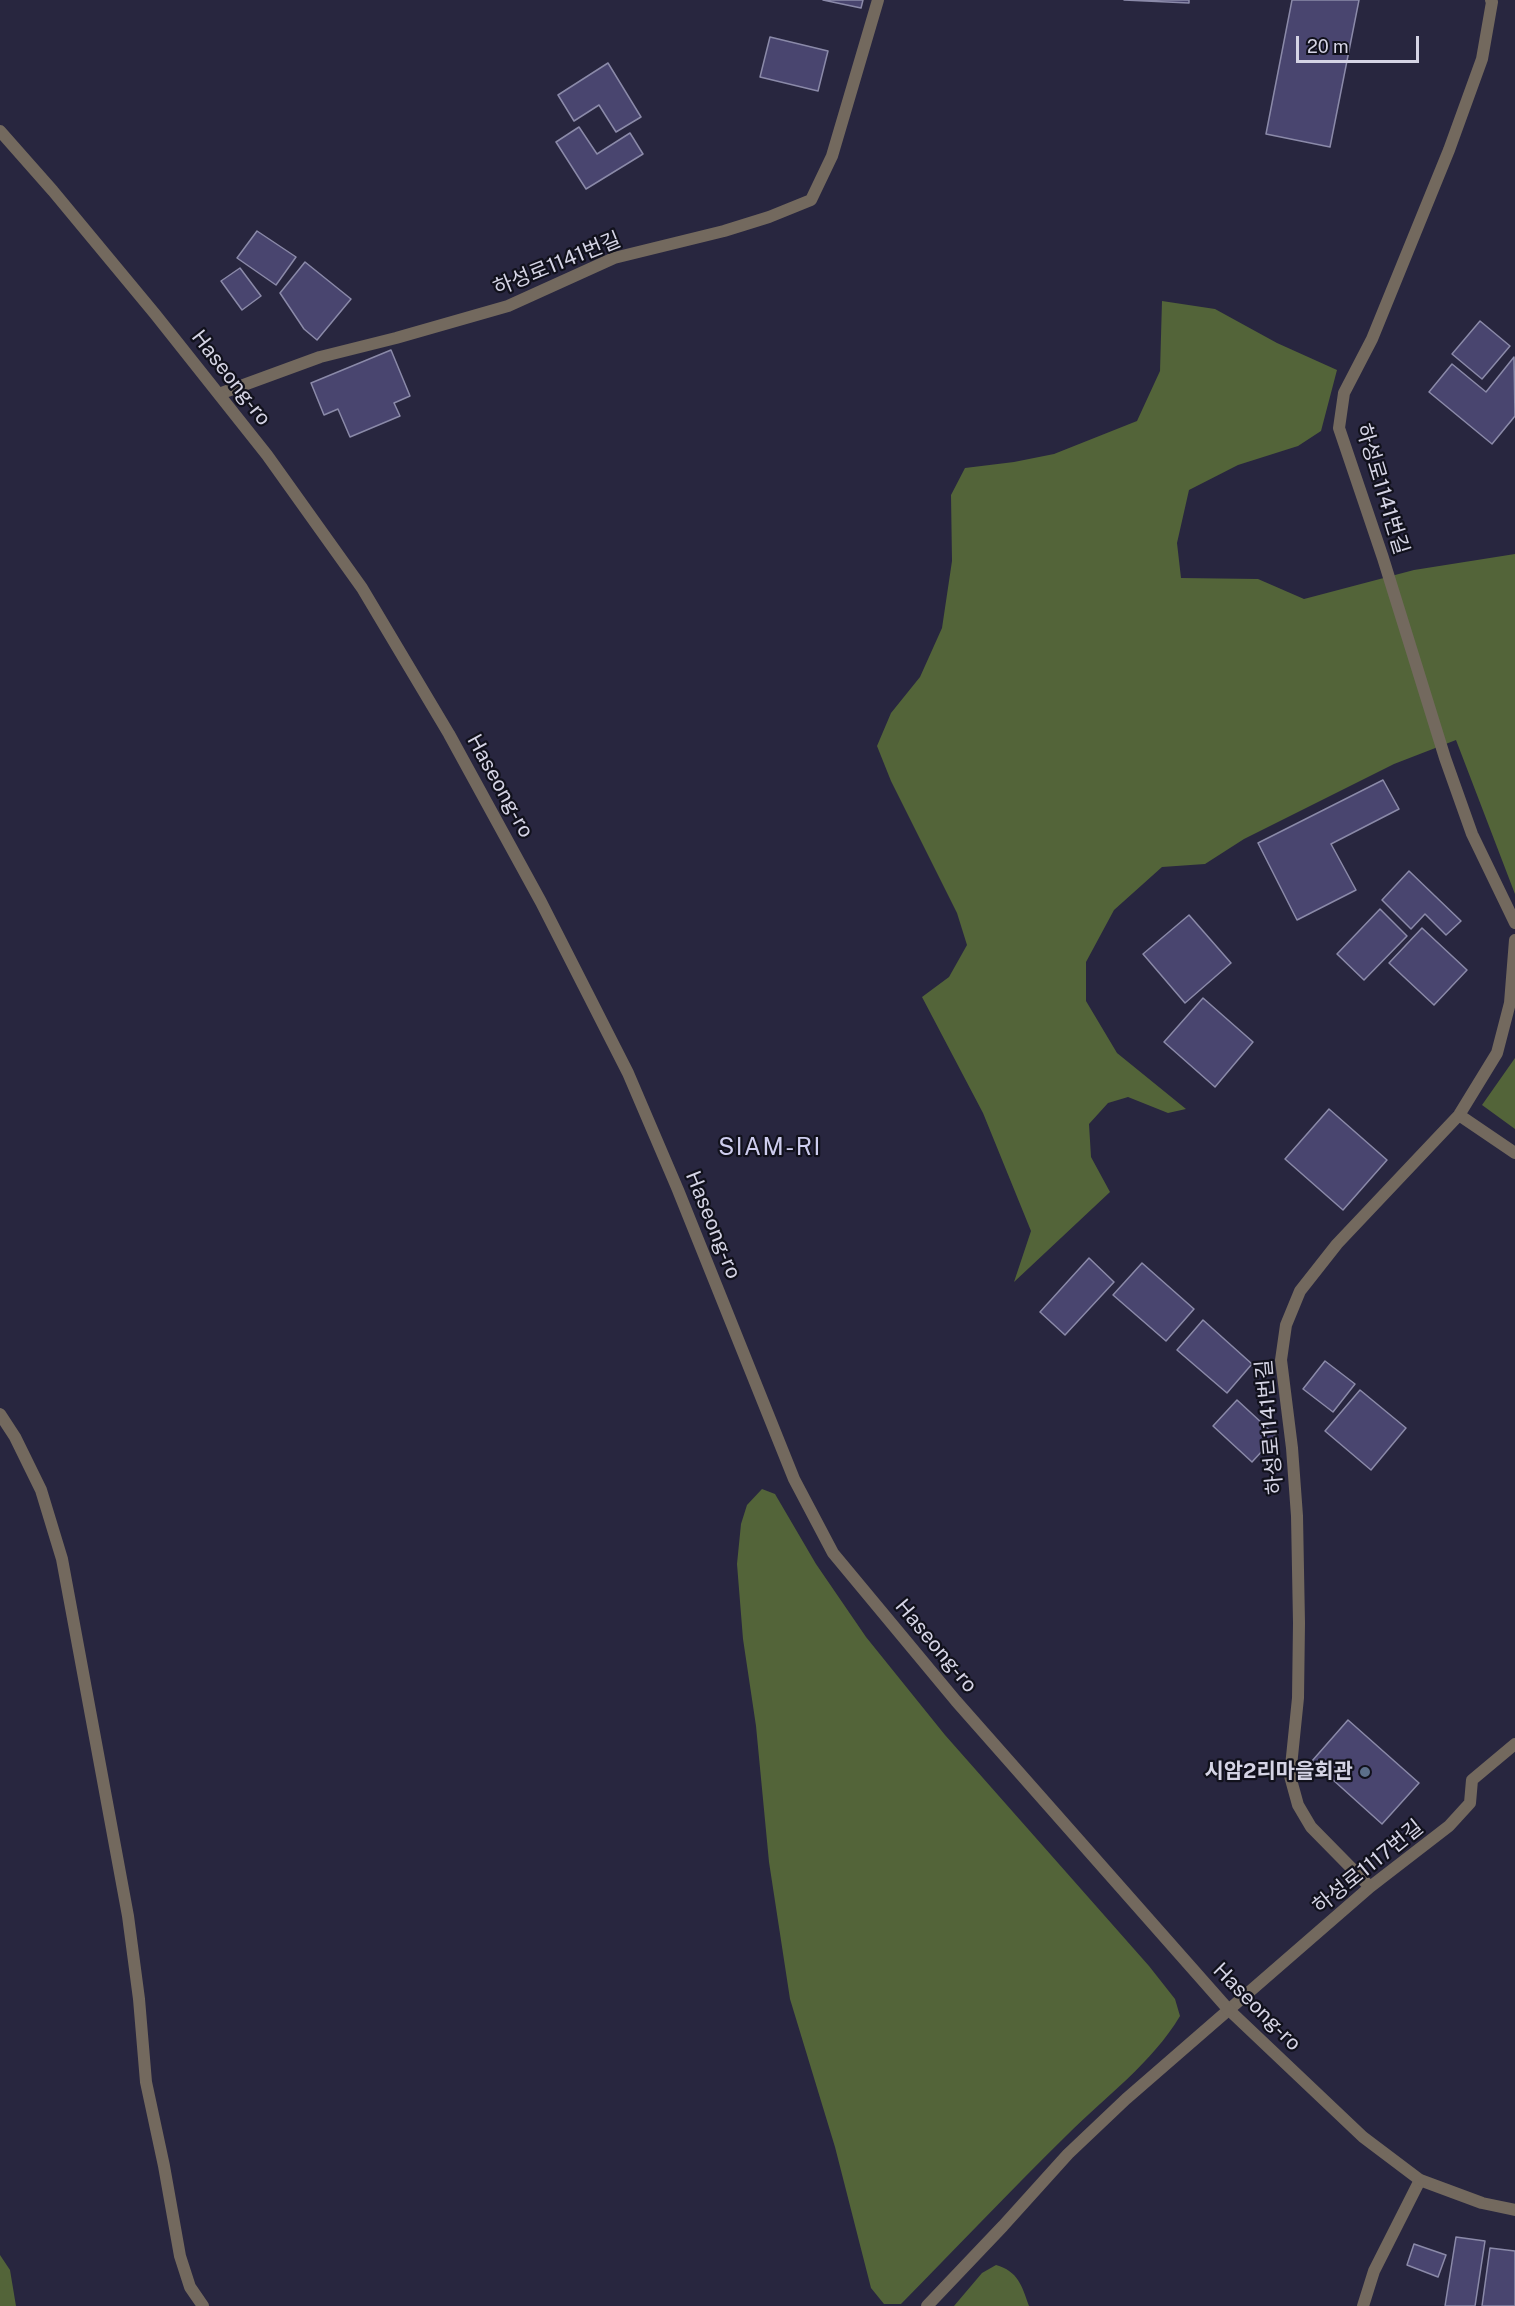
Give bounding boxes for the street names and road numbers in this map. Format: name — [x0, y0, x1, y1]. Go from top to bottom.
street label: 하성로1141번길 — [489, 227, 625, 301]
street label: Haseong-ro — [186, 325, 276, 431]
street label: 하성로1141번길 — [1350, 421, 1414, 557]
street label: Haseong-ro — [461, 730, 539, 842]
street label: Haseong-ro — [680, 1167, 746, 1283]
street label: 하성로1141번길 — [1252, 1358, 1288, 1496]
street label: Haseong-ro — [890, 1594, 982, 1698]
street label: 하성로1117번길 — [1308, 1815, 1428, 1919]
street label: Haseong-ro — [1208, 1958, 1306, 2056]

